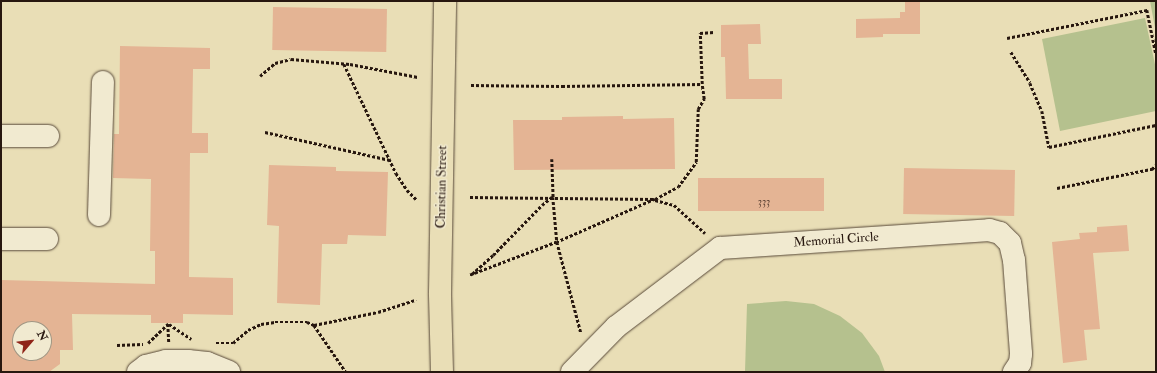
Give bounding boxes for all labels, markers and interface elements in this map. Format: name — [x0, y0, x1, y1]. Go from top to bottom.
street label: Christian Street — [433, 145, 451, 229]
house number: 333 — [758, 195, 770, 209]
street label: Memorial Circle — [793, 229, 879, 251]
north arrow — [12, 321, 52, 361]
text: N — [34, 328, 50, 343]

